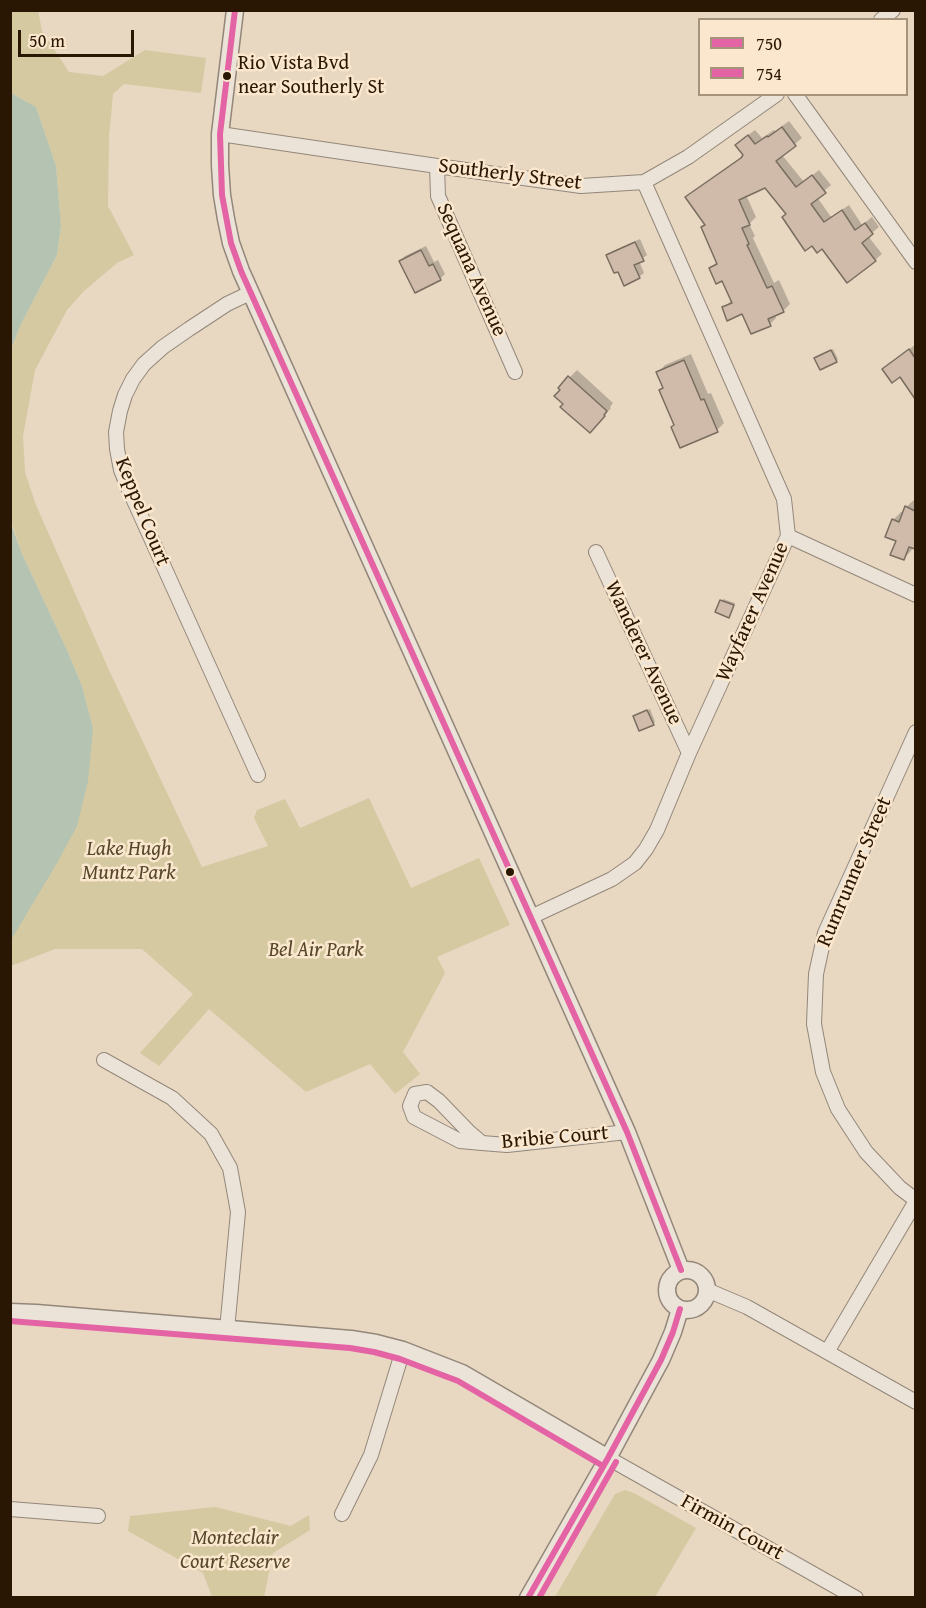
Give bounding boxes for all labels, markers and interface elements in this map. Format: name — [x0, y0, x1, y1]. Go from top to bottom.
scale bar — [21, 18, 136, 56]
legend — [698, 18, 908, 96]
text: 50 m — [29, 27, 65, 54]
text: 750 — [756, 30, 782, 57]
place label: Rio Vista Bvd near Southerly St — [238, 52, 384, 99]
text: 754 — [756, 60, 782, 87]
marker: Rio Vista Bvd near Southerly St — [221, 70, 233, 82]
street label: Southerly Street — [437, 154, 583, 196]
street label: Sequana Avenue — [430, 199, 512, 341]
street label: Keppel Court — [109, 454, 175, 570]
street label: Wayfarer Avenue — [711, 538, 795, 686]
street label: Wanderer Avenue — [599, 577, 687, 729]
street label: Rumrunner Street — [812, 793, 898, 951]
park label: Lake Hugh Muntz Park — [82, 837, 176, 887]
unlabelled marker — [504, 866, 516, 878]
park label: Bel Air Park — [268, 938, 364, 964]
street label: Bribie Court — [500, 1121, 610, 1155]
street label: Firmin Court — [676, 1489, 788, 1567]
park label: Monteclair Court Reserve — [180, 1526, 290, 1576]

